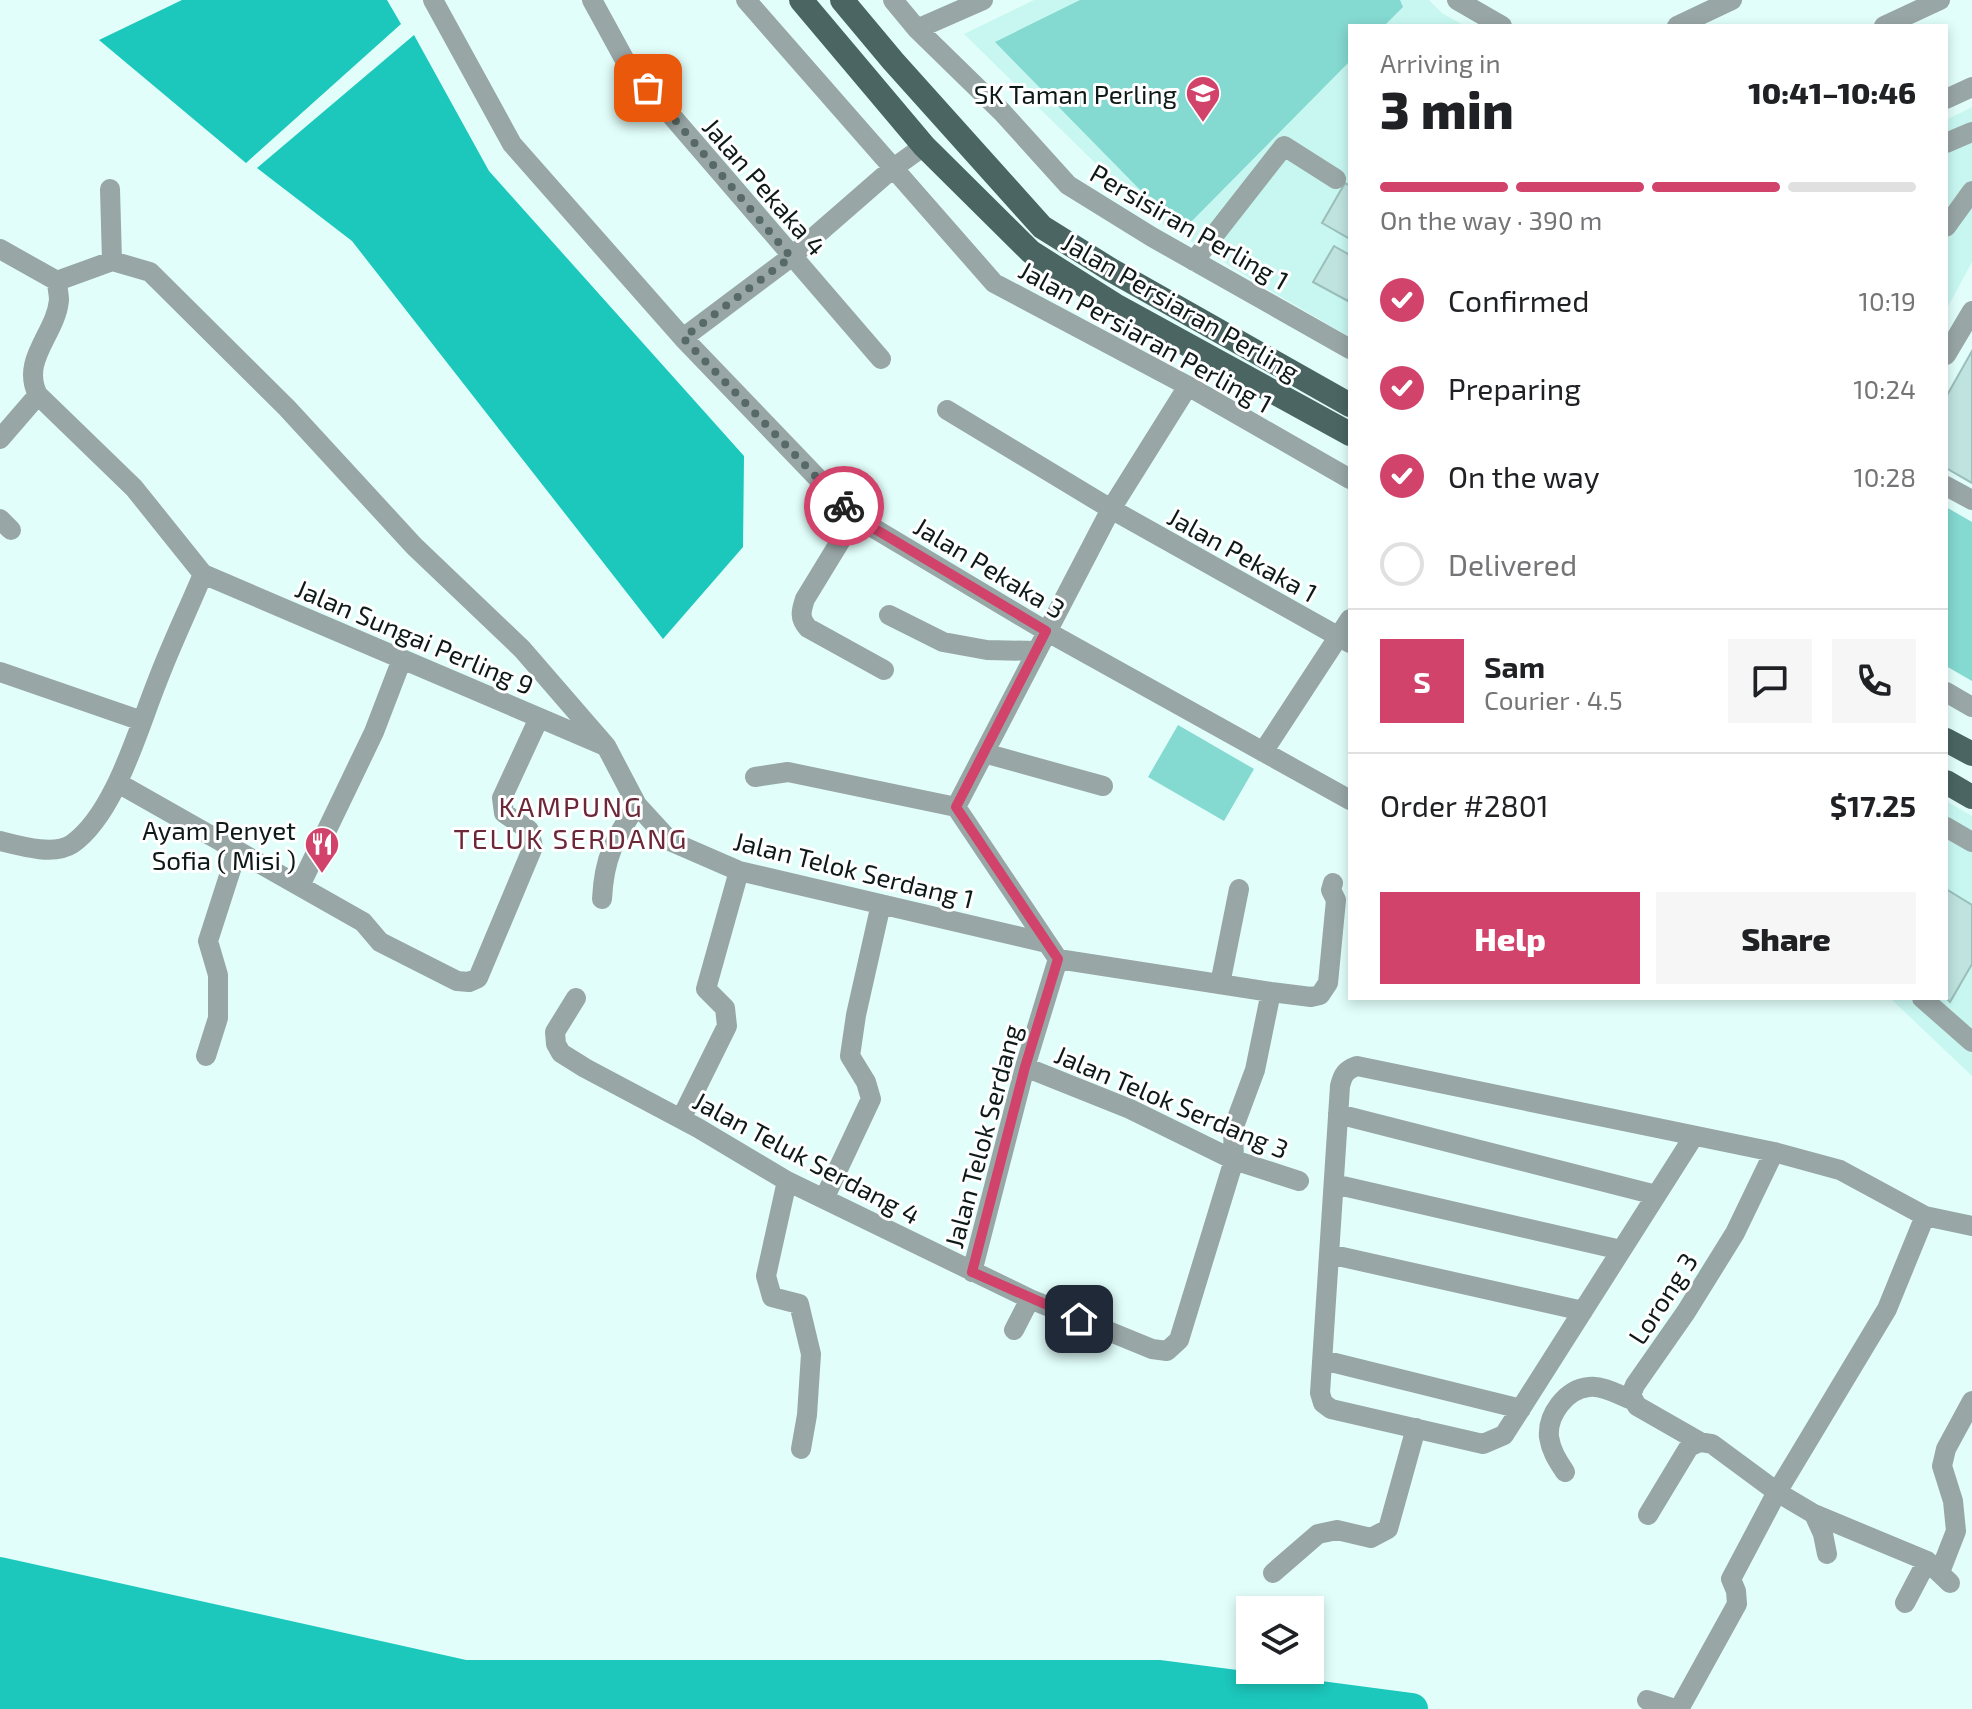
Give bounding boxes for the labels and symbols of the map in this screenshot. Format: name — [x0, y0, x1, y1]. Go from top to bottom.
pin — [614, 54, 682, 122]
school or university icon: SK Taman Perling — [1184, 74, 1222, 124]
place label: SK Taman Perling — [974, 78, 1177, 109]
street label: Jalan Pekaka 4 — [697, 111, 833, 261]
street label: Persisiran Perling 1 — [1085, 157, 1295, 295]
street label: Jalan Persiaran Perling — [1057, 225, 1305, 387]
street label: Jalan Persiaran Perling 1 — [1014, 253, 1278, 419]
courier — [804, 466, 884, 546]
street label: Jalan Pekaka 1 — [1163, 500, 1323, 608]
street label: Jalan Pekaka 3 — [909, 510, 1071, 624]
street label: Jalan Sungai Perling 9 — [291, 572, 539, 700]
district label: KAMPUNG TELUK SERDANG — [454, 789, 688, 855]
place label: Ayam Penyet Sofia ( Misi ) — [142, 814, 296, 875]
street label: Jalan Telok Serdang 1 — [731, 824, 977, 914]
restaurant icon: Ayam Penyet Sofia ( Misi ) — [303, 825, 341, 875]
street label: Jalan Telok Serdang — [937, 1021, 1027, 1251]
street label: Jalan Telok Serdang 3 — [1051, 1038, 1293, 1164]
street label: Jalan Teluk Serdang 4 — [688, 1084, 926, 1230]
street label: Lorong 3 — [1621, 1246, 1703, 1350]
pin — [1045, 1285, 1113, 1353]

